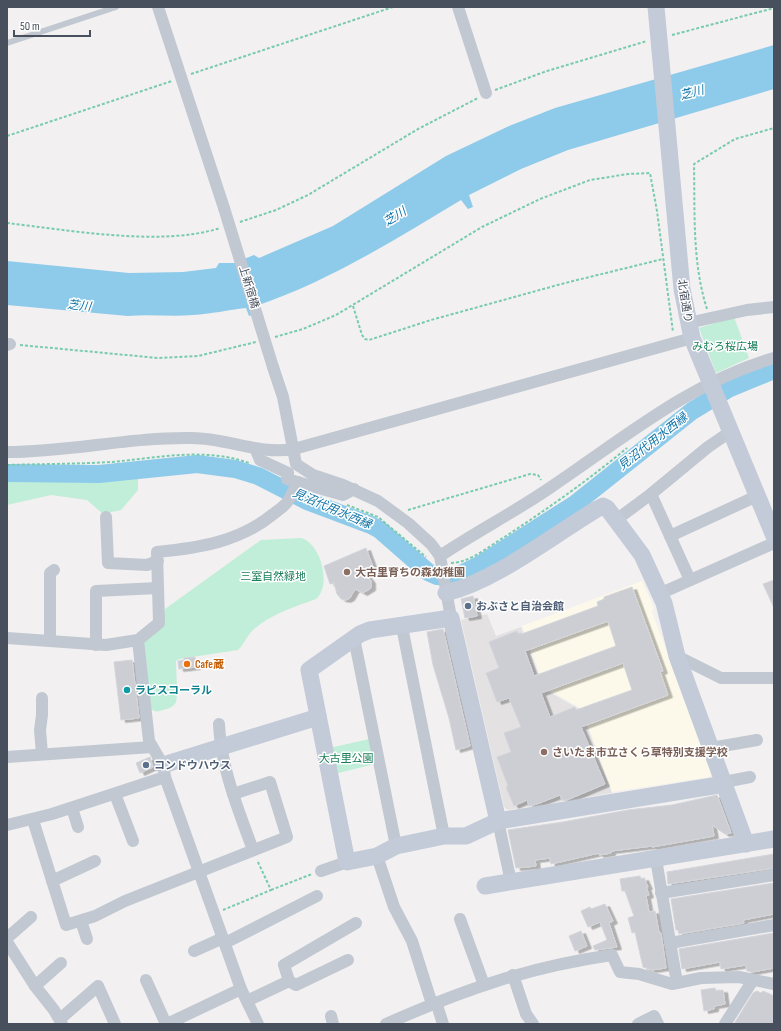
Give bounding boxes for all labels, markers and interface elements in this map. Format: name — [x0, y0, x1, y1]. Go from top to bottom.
scale bar — [14, 12, 90, 38]
text: 50 m — [20, 19, 40, 34]
water label: 芝川 — [678, 82, 707, 103]
water label: 芝川 — [381, 203, 411, 230]
street label: 上新宿橋 — [236, 264, 262, 310]
street label: 北宿通り — [675, 278, 695, 324]
water label: 芝川 — [66, 297, 94, 315]
park label: みむろ桜広場 — [692, 340, 758, 353]
water label: 見沼代用水西縁 — [615, 409, 692, 474]
water label: 見沼代用水西縁 — [290, 486, 375, 533]
place label: 大古里育ちの森幼稚園 — [355, 566, 465, 579]
marker: 大古里育ちの森幼稚園 — [342, 567, 352, 577]
park label: 三室自然緑地 — [240, 570, 306, 583]
place label: おぶさと自治会館 — [476, 600, 564, 613]
marker: おぶさと自治会館 — [463, 601, 473, 611]
place label: Cafe蔵 — [195, 658, 224, 671]
marker: Cafe蔵 — [182, 659, 192, 669]
place label: ラピスコーラル — [135, 684, 212, 697]
marker: ラピスコーラル — [122, 685, 132, 695]
place label: さいたま市立さくら草特別支援学校 — [552, 746, 728, 759]
marker: さいたま市立さくら草特別支援学校 — [539, 747, 549, 757]
park label: 大古里公園 — [319, 752, 374, 765]
place label: コンドウハウス — [154, 759, 231, 772]
marker: コンドウハウス — [141, 760, 151, 770]

